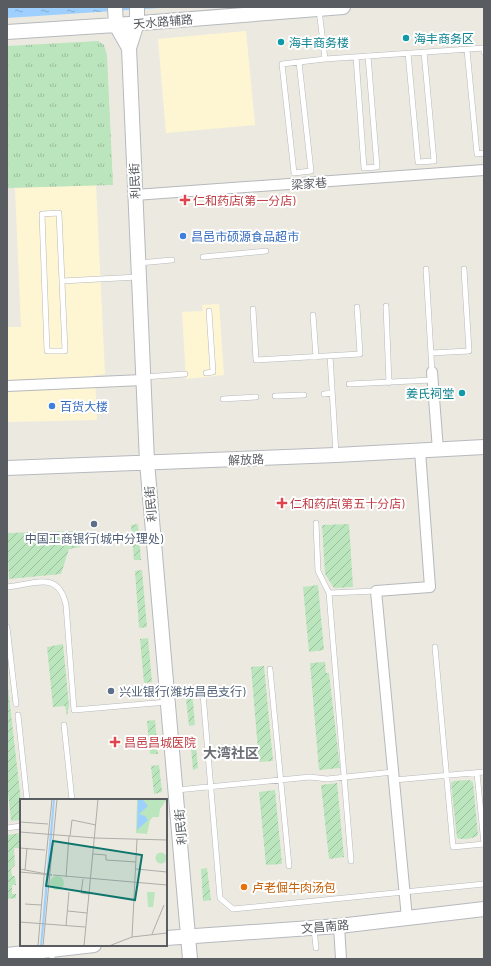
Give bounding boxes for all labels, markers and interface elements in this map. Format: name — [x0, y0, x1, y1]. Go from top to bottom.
street label: 天水路辅路 — [132, 11, 194, 31]
place label: 海丰商务区 — [414, 31, 474, 45]
marker: 海丰商务区 — [401, 33, 411, 43]
place label: 海丰商务楼 — [289, 35, 349, 49]
marker: 海丰商务楼 — [276, 37, 286, 47]
street label: 利民街 — [126, 163, 142, 199]
street label: 梁家巷 — [291, 175, 327, 191]
place label: 仁和药店(第一分店) — [193, 193, 296, 207]
marker: 仁和药店(第一分店) — [180, 195, 190, 205]
place label: 昌邑市硕源食品超市 — [191, 229, 299, 243]
marker: 昌邑市硕源食品超市 — [178, 231, 188, 241]
place label: 姜氏祠堂 — [406, 386, 454, 400]
marker: 姜氏祠堂 — [457, 388, 467, 398]
place label: 百货大楼 — [60, 399, 108, 413]
marker: 百货大楼 — [47, 401, 57, 411]
street label: 解放路 — [228, 451, 264, 467]
street label: 利民街 — [141, 485, 159, 523]
place label: 仁和药店(第五十分店) — [290, 496, 405, 510]
marker: 仁和药店(第五十分店) — [277, 498, 287, 508]
marker: 中国工商银行(城中分理处) — [89, 519, 99, 529]
place label: 中国工商银行(城中分理处) — [25, 531, 164, 545]
place label: 兴业银行(潍坊昌邑支行) — [119, 684, 246, 698]
marker: 兴业银行(潍坊昌邑支行) — [106, 686, 116, 696]
place label: 昌邑昌城医院 — [124, 735, 196, 749]
marker: 昌邑昌城医院 — [109, 736, 121, 748]
district label: 大湾社区 — [203, 744, 259, 761]
inset map — [20, 799, 167, 946]
street label: 利民街 — [171, 808, 189, 846]
place label: 卢老倔牛肉汤包 — [252, 880, 336, 894]
marker: 卢老倔牛肉汤包 — [239, 882, 249, 892]
street label: 文昌南路 — [300, 917, 350, 935]

